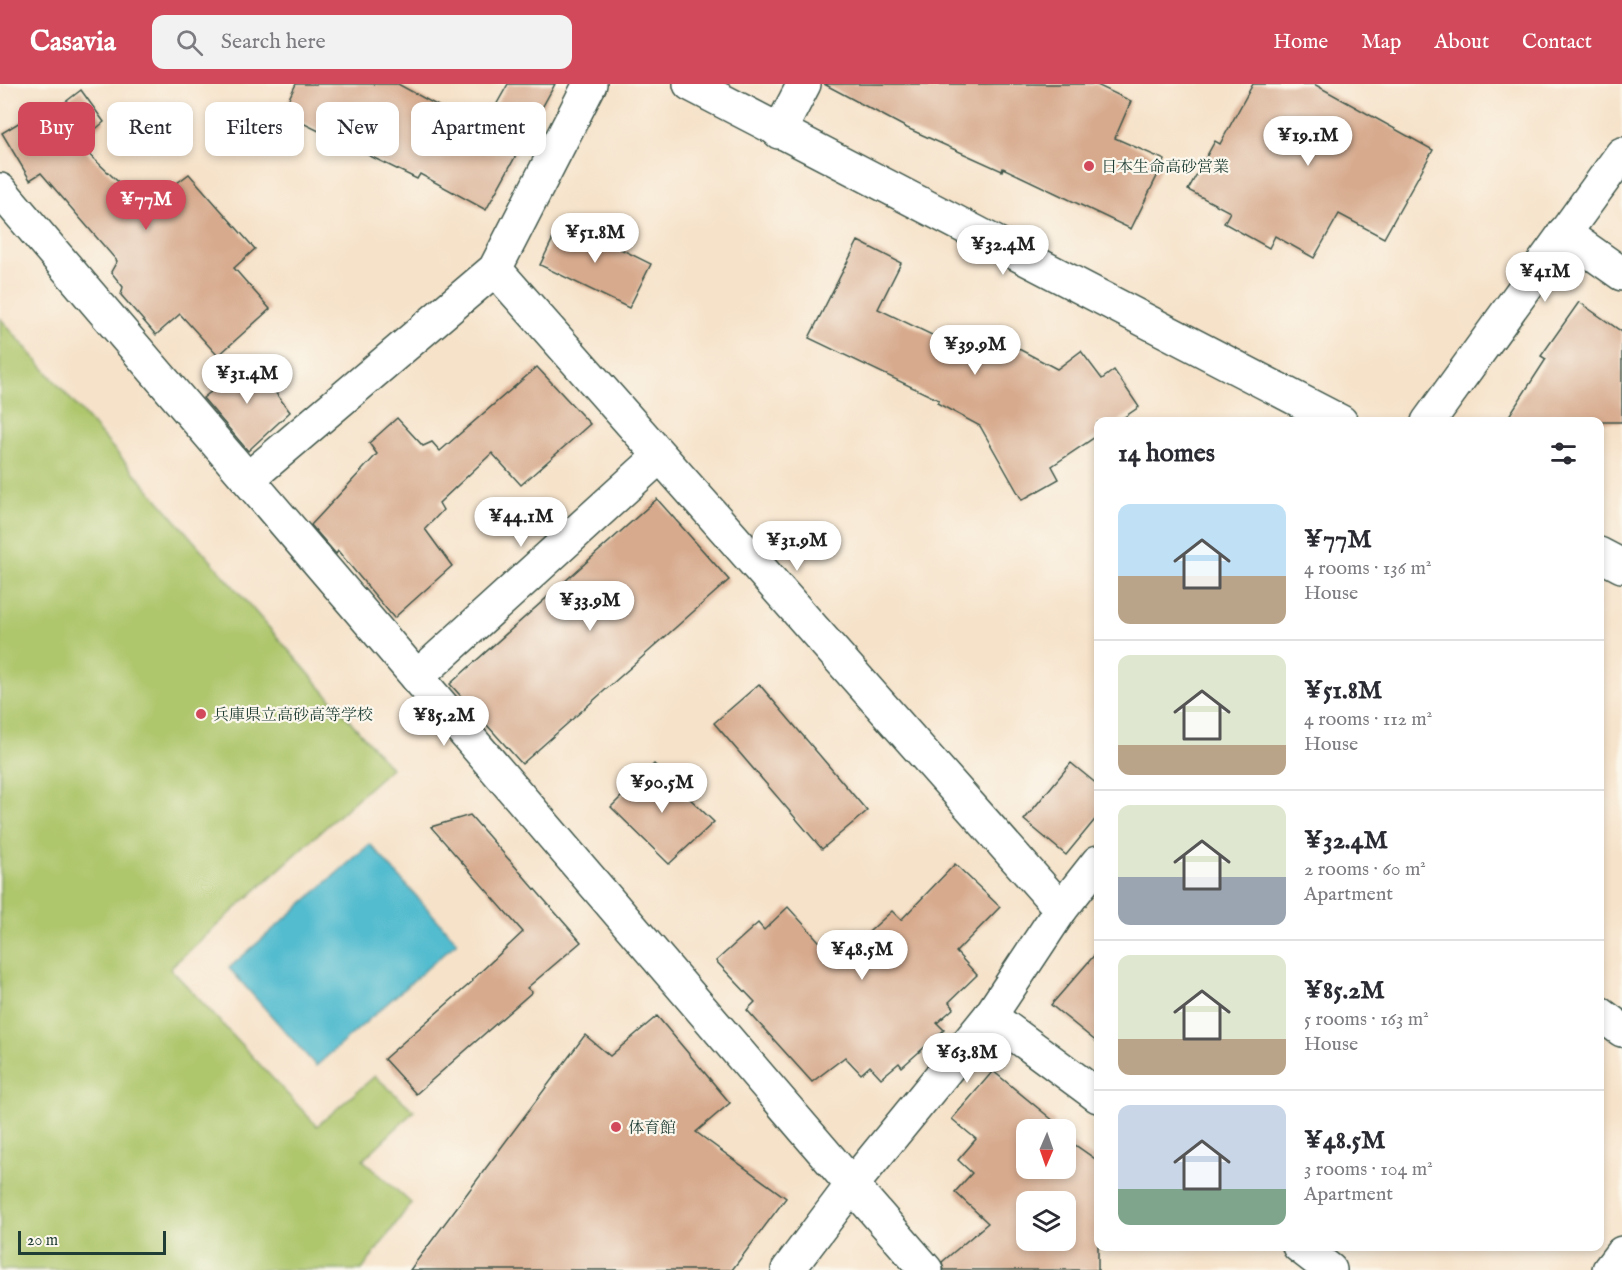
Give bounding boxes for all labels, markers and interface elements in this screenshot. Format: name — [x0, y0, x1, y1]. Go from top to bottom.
search box — [152, 15, 572, 69]
text: Casavia — [30, 25, 116, 60]
icon: search — [173, 26, 206, 59]
text: Search here — [221, 28, 326, 56]
text: Home — [1273, 29, 1328, 56]
text: Map — [1361, 29, 1401, 56]
text: About — [1434, 29, 1489, 56]
text: Contact — [1522, 29, 1592, 56]
chip: Buy — [18, 102, 95, 156]
chip: Rent — [107, 102, 193, 156]
chip: Filters — [205, 102, 304, 156]
chip: New — [316, 102, 399, 156]
chip: Apartment — [411, 102, 546, 156]
pin: ¥19.1M — [1259, 116, 1357, 167]
text: ¥19.1M — [1277, 123, 1339, 148]
place label: 日本生命高砂営業 — [1101, 158, 1229, 178]
marker: 日本生命高砂営業 — [1082, 159, 1096, 173]
pin: ¥77M — [110, 180, 182, 231]
text: ¥77M — [120, 187, 172, 212]
pin: ¥51.8M — [546, 213, 644, 264]
text: ¥51.8M — [565, 220, 625, 245]
pin: ¥32.4M — [954, 225, 1052, 276]
text: ¥32.4M — [971, 232, 1035, 257]
pin: ¥41M — [1509, 252, 1581, 303]
text: ¥41M — [1520, 259, 1570, 284]
pin: ¥39.9M — [926, 325, 1024, 376]
text: ¥39.9M — [944, 332, 1006, 357]
pin: ¥31.4M — [198, 354, 296, 405]
text: ¥31.4M — [216, 361, 278, 386]
text: 14 homes — [1118, 437, 1215, 470]
icon: filters — [1547, 437, 1580, 470]
pin: ¥44.1M — [472, 497, 570, 548]
text: ¥44.1M — [488, 504, 554, 529]
pin: ¥31.9M — [748, 521, 846, 572]
text: ¥77M — [1304, 523, 1372, 556]
text: ¥31.9M — [766, 528, 828, 553]
icon: home — [1166, 528, 1238, 600]
text: 4 rooms · 136 m² — [1304, 556, 1431, 581]
pin: ¥33.9M — [541, 581, 639, 632]
text: House — [1304, 581, 1358, 606]
text: ¥33.9M — [559, 588, 621, 613]
text: ¥51.8M — [1304, 674, 1382, 707]
icon: home — [1166, 679, 1238, 751]
pin: ¥85.2M — [395, 696, 493, 747]
text: ¥85.2M — [413, 703, 475, 728]
place label: 兵庫県立高砂高等学校 — [213, 706, 373, 726]
marker: 兵庫県立高砂高等学校 — [194, 707, 208, 721]
text: 4 rooms · 112 m² — [1304, 707, 1432, 732]
text: House — [1304, 732, 1358, 757]
pin: ¥90.5M — [613, 763, 711, 814]
text: ¥90.5M — [630, 770, 694, 795]
text: ¥32.4M — [1304, 824, 1388, 857]
icon: home — [1166, 829, 1238, 901]
text: 2 rooms · 60 m² — [1304, 857, 1426, 882]
text: Apartment — [1304, 882, 1393, 907]
pin: ¥48.5M — [813, 930, 911, 981]
text: ¥48.5M — [831, 937, 893, 962]
text: ¥85.2M — [1304, 974, 1385, 1007]
icon: home — [1166, 979, 1238, 1051]
text: 5 rooms · 163 m² — [1304, 1007, 1429, 1032]
text: House — [1304, 1032, 1358, 1057]
pin: ¥63.8M — [918, 1033, 1016, 1084]
text: ¥63.8M — [936, 1040, 998, 1065]
place label: 体育館 — [628, 1119, 676, 1139]
north arrow — [1016, 1119, 1076, 1179]
map controls — [1016, 1119, 1076, 1251]
marker: 体育館 — [609, 1120, 623, 1134]
text: ¥48.5M — [1304, 1124, 1385, 1157]
icon: home — [1166, 1129, 1238, 1201]
text: 3 rooms · 104 m² — [1304, 1157, 1433, 1182]
text: Apartment — [1304, 1182, 1393, 1207]
button: layers — [1016, 1191, 1076, 1251]
scale bar — [18, 1228, 166, 1256]
text: 20 m — [27, 1231, 58, 1251]

